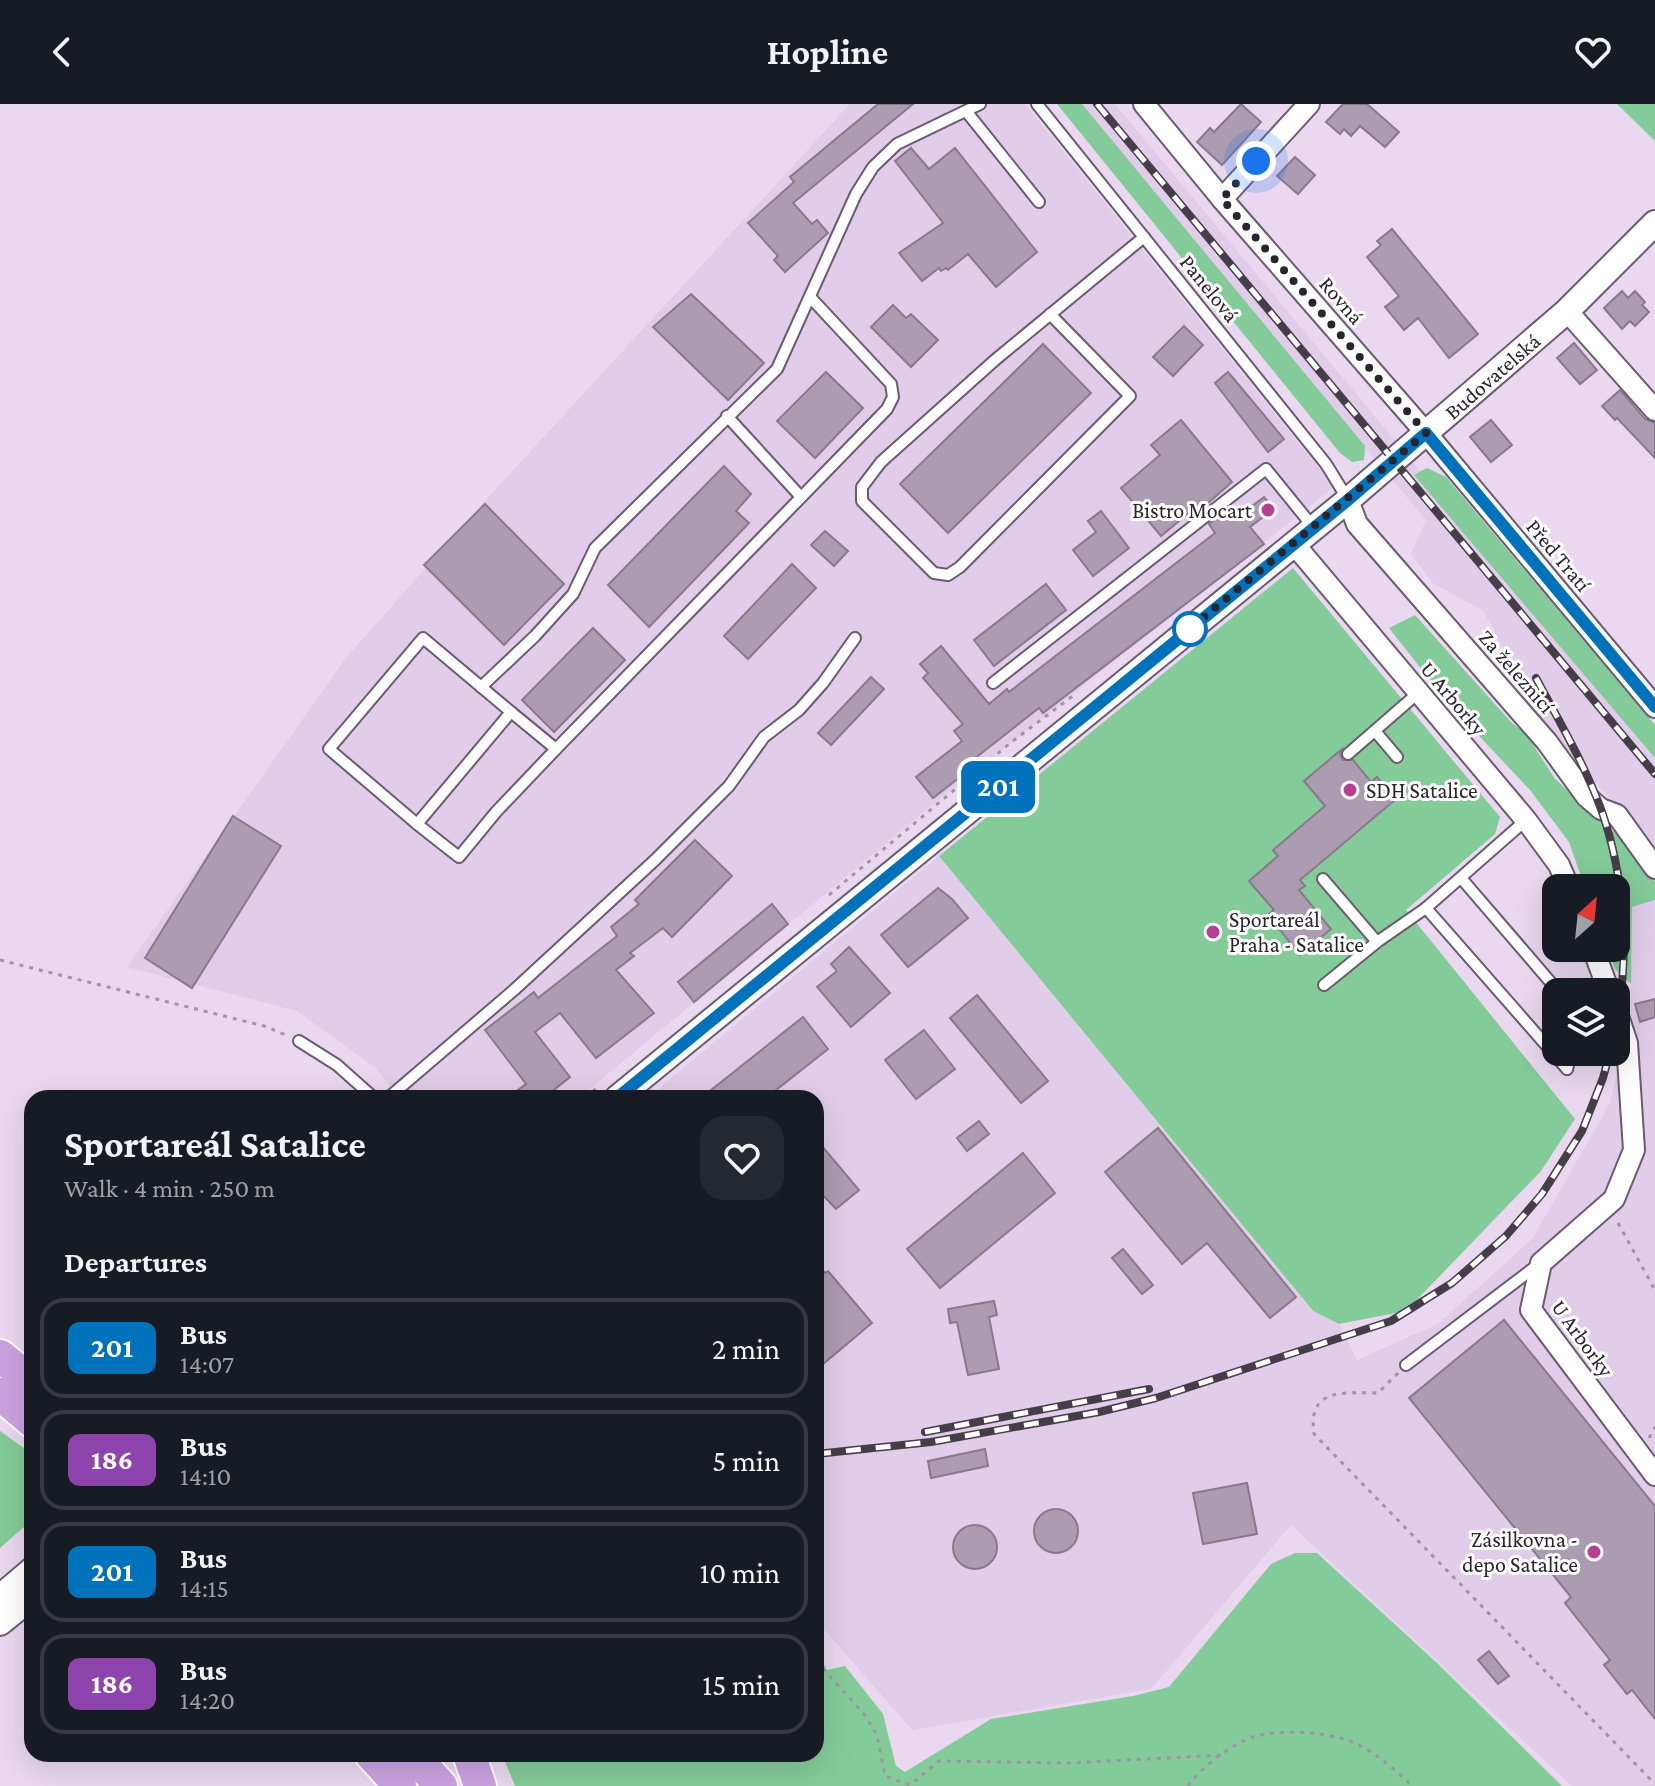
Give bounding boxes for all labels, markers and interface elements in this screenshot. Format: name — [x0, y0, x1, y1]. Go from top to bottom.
icon: back — [40, 30, 84, 74]
icon: heart — [1571, 30, 1615, 74]
text: Hopline — [767, 32, 888, 72]
your location — [1236, 141, 1276, 181]
street label: Panelová — [1175, 250, 1244, 327]
street label: Rovná — [1314, 271, 1369, 329]
street label: Budovatelská — [1440, 328, 1545, 425]
place label: Bistro Mocart — [1132, 498, 1253, 523]
marker: Bistro Mocart — [1259, 501, 1277, 519]
street label: Před Tratí — [1521, 514, 1597, 597]
unlabelled marker — [1173, 612, 1207, 646]
street label: Za železnicí — [1474, 625, 1560, 719]
street label: U Arborky — [1416, 656, 1492, 741]
line badge: 201 — [952, 761, 1044, 813]
text: 201 — [977, 771, 1019, 802]
place label: SDH Satalice — [1366, 778, 1478, 803]
marker: SDH Satalice — [1341, 781, 1359, 799]
north arrow — [1542, 874, 1630, 962]
map controls — [1542, 874, 1630, 1066]
place label: Sportareál Praha - Satalice — [1229, 907, 1364, 957]
marker: Sportareál Praha - Satalice — [1204, 923, 1222, 941]
button: layers — [1542, 978, 1630, 1066]
button: heart — [700, 1116, 784, 1200]
text: Sportareál Satalice — [64, 1123, 366, 1165]
text: Walk · 4 min · 250 m — [64, 1174, 275, 1203]
text: Departures — [64, 1245, 207, 1278]
street label: U Arborky — [1546, 1295, 1619, 1382]
text: Bus — [180, 1317, 227, 1350]
text: 201 — [91, 1332, 133, 1363]
text: 2 min — [712, 1332, 780, 1365]
text: 14:07 — [180, 1350, 234, 1379]
text: Bus — [180, 1429, 227, 1462]
text: 186 — [91, 1444, 133, 1475]
text: 5 min — [712, 1444, 780, 1477]
text: 14:10 — [180, 1462, 231, 1491]
place label: Zásilkovna - depo Satalice — [1462, 1527, 1578, 1577]
text: Bus — [180, 1541, 227, 1574]
marker: Zásilkovna - depo Satalice — [1585, 1543, 1603, 1561]
text: 201 — [91, 1556, 133, 1587]
text: 10 min — [699, 1556, 780, 1589]
text: 14:15 — [180, 1574, 229, 1603]
text: Bus — [180, 1653, 227, 1686]
text: 186 — [91, 1668, 133, 1699]
text: 15 min — [702, 1668, 780, 1701]
text: 14:20 — [180, 1686, 235, 1715]

